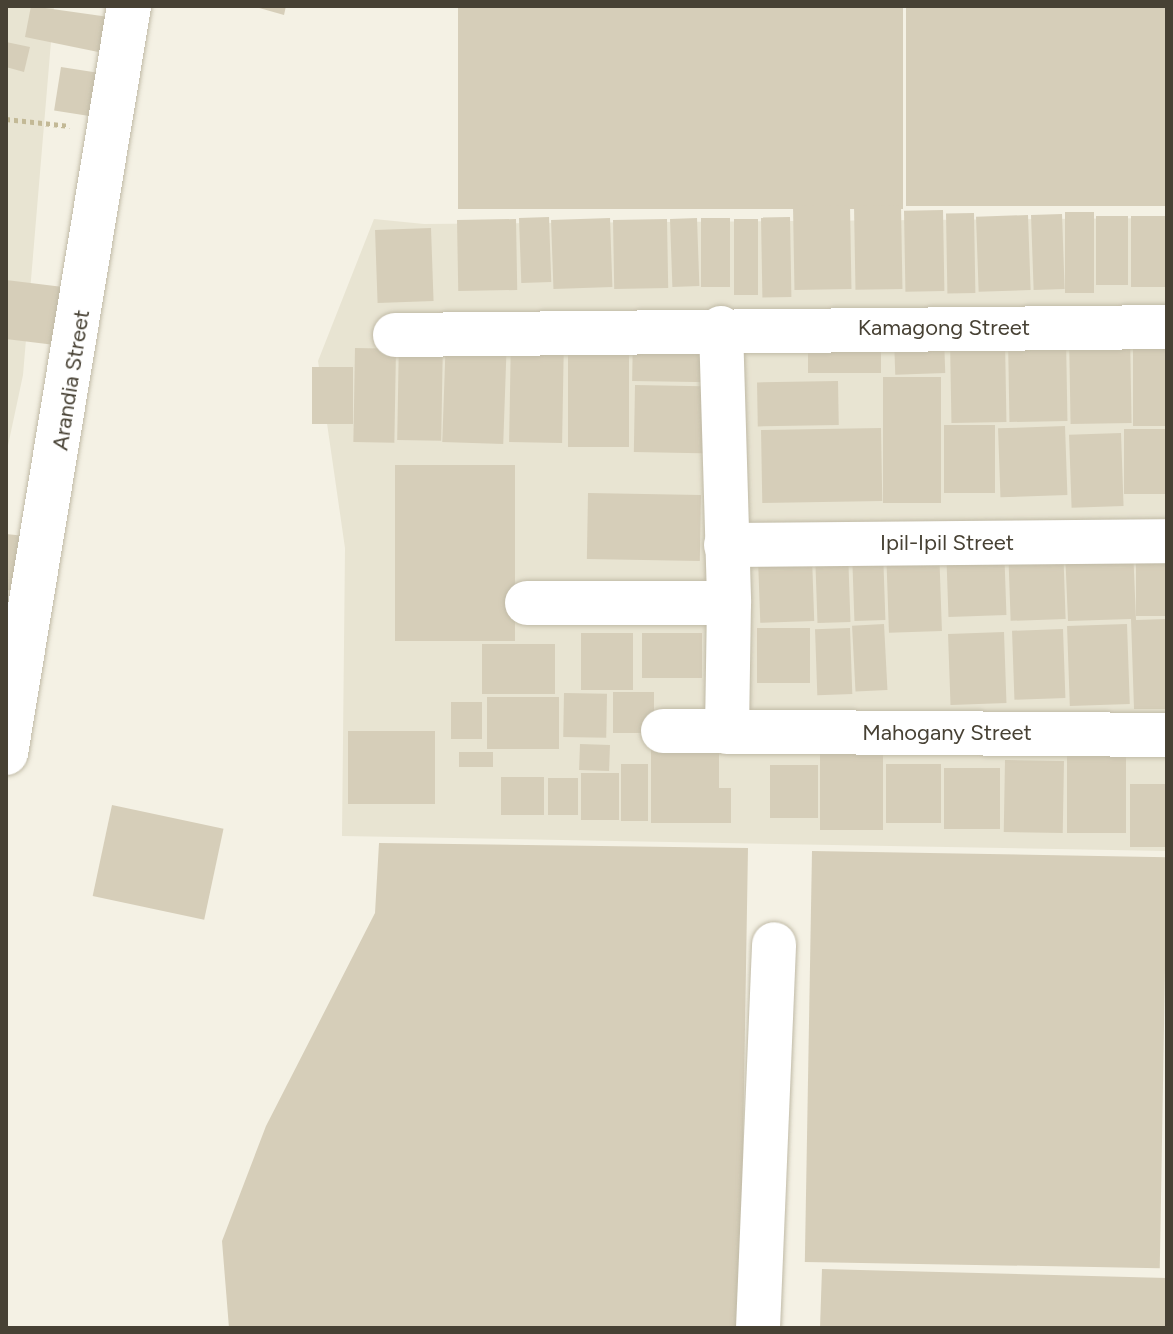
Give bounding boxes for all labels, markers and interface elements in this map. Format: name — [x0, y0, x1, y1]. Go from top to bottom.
street label: Arandia Street — [47, 308, 95, 452]
street label: Kamagong Street — [858, 315, 1030, 341]
street label: Ipil-Ipil Street — [880, 530, 1014, 556]
street label: Mahogany Street — [862, 720, 1032, 746]

